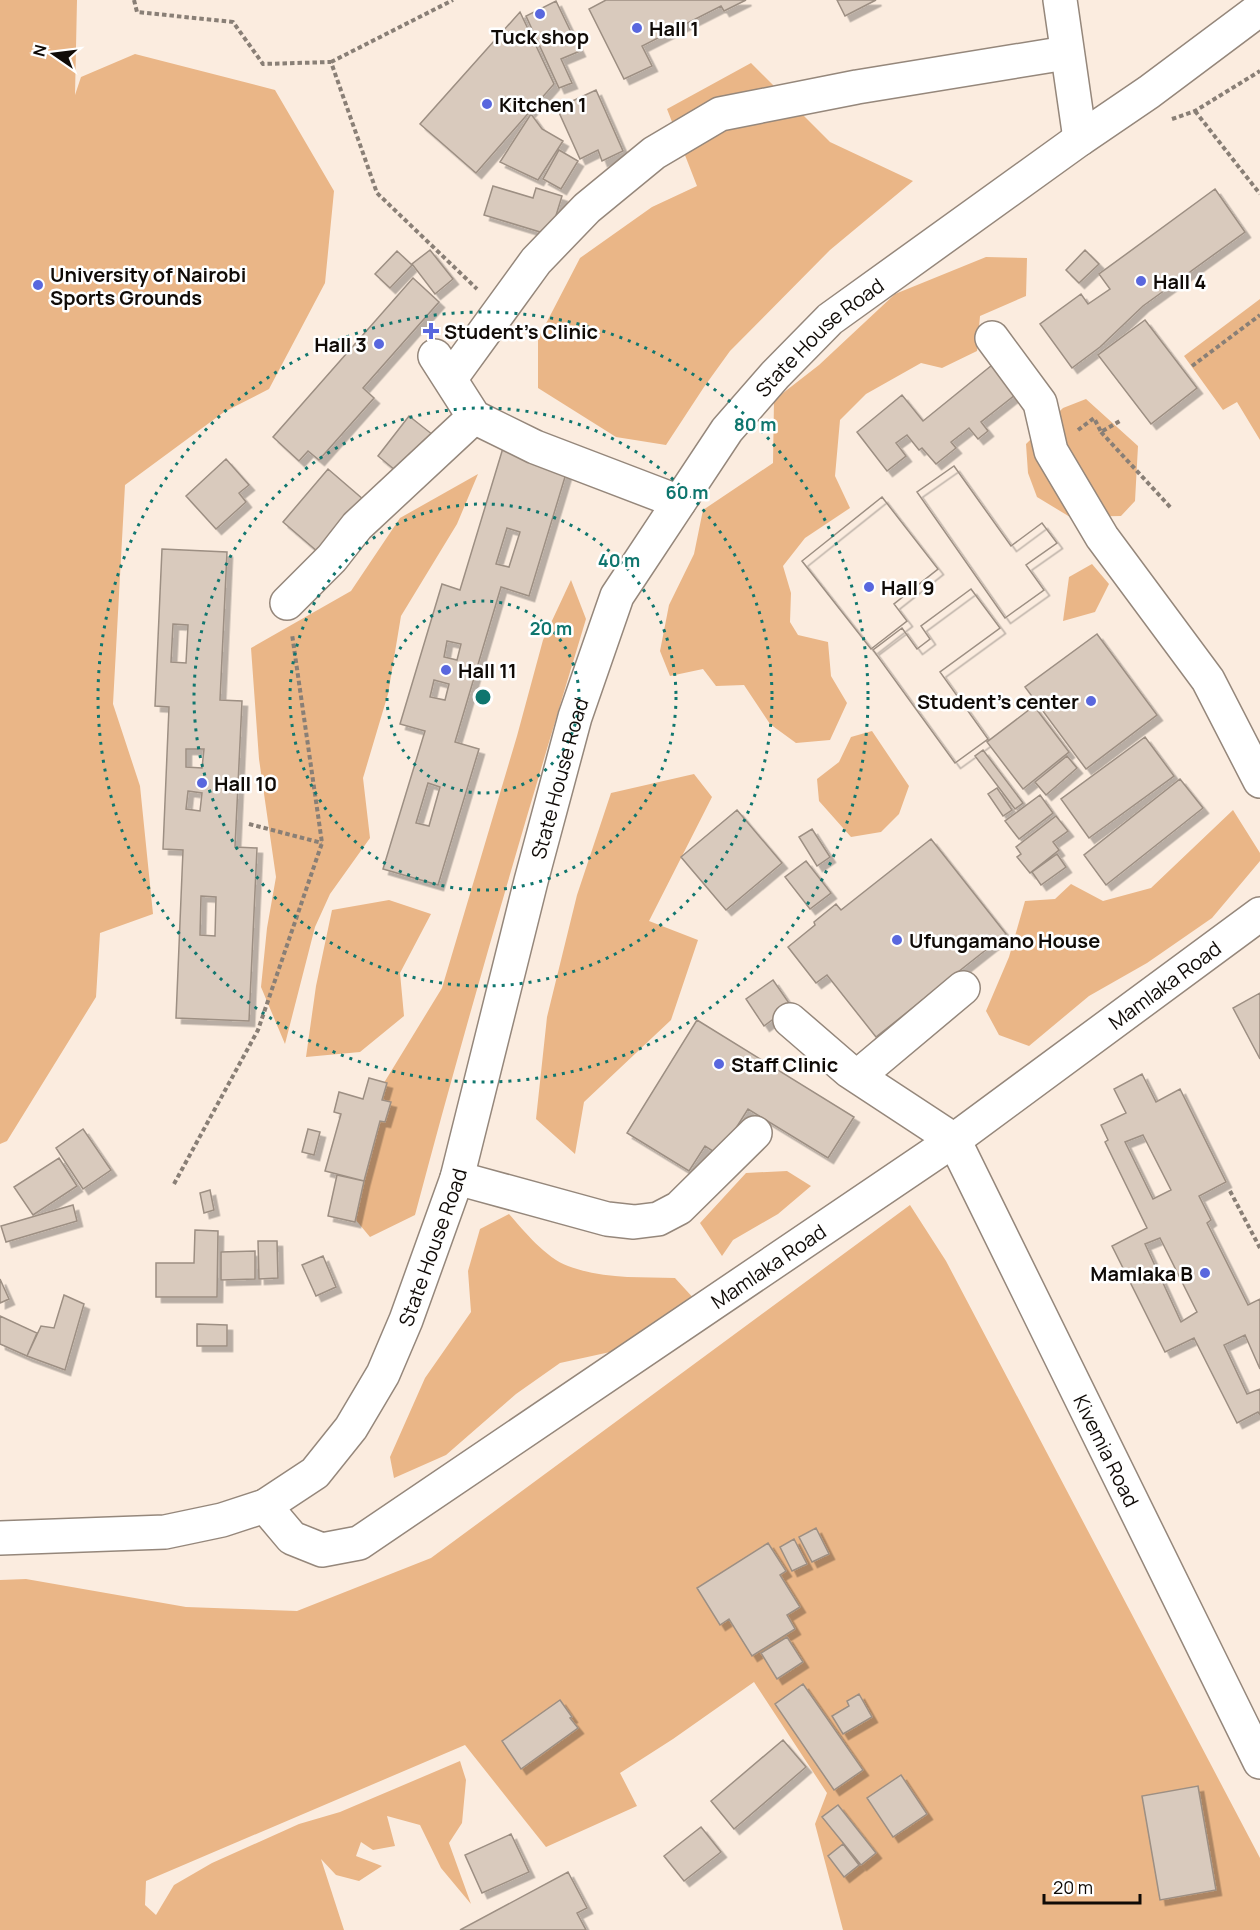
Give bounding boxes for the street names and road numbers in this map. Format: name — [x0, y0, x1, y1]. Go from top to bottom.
street label: State House Road — [749, 271, 889, 402]
street label: State House Road — [524, 694, 594, 862]
street label: Mamlaka Road — [1103, 934, 1226, 1035]
street label: State House Road — [391, 1166, 472, 1330]
street label: Mamlaka Road — [705, 1217, 831, 1314]
street label: Kivemia Road — [1068, 1390, 1146, 1511]

